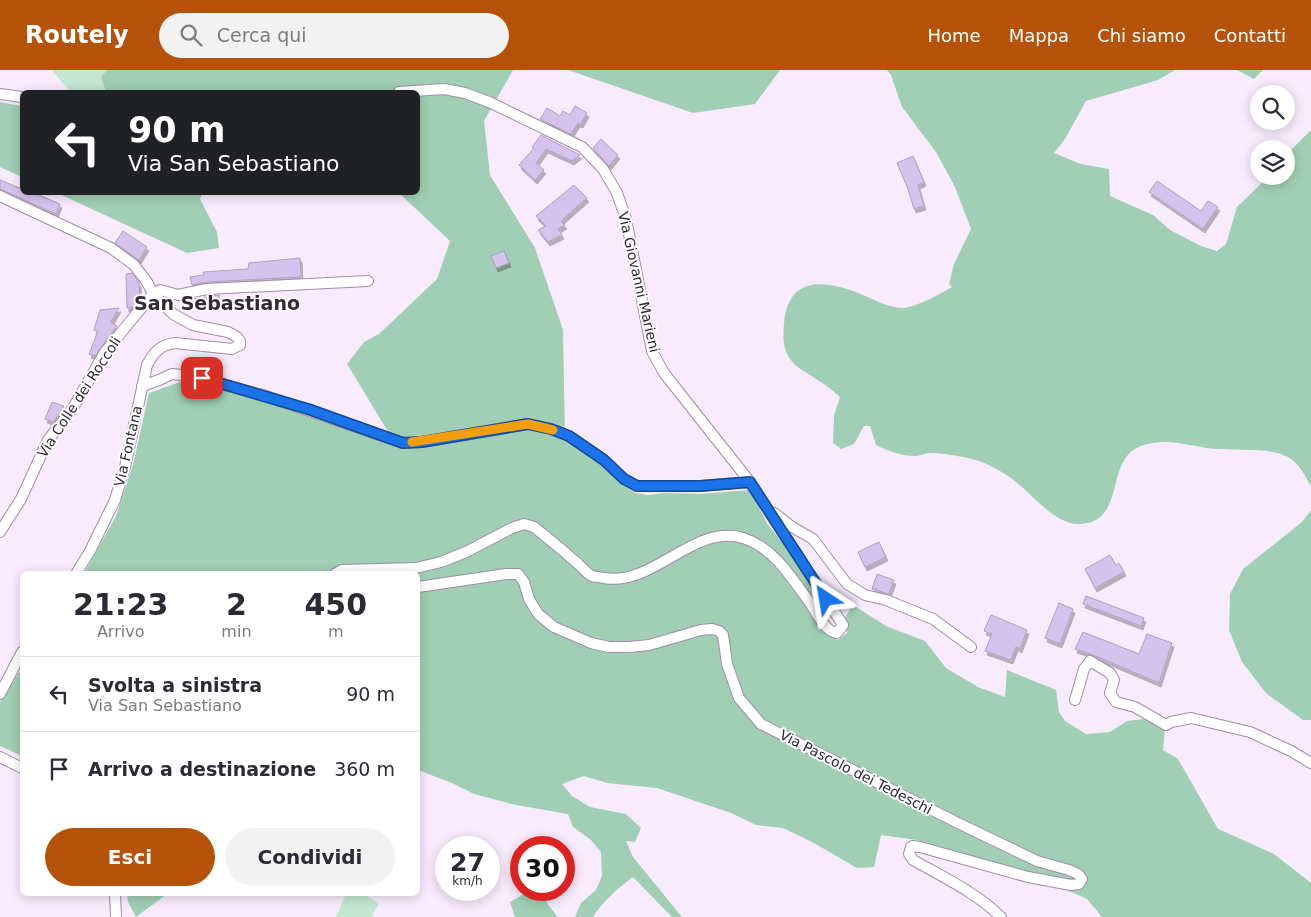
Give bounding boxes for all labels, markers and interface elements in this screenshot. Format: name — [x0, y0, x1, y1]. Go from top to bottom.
search box — [159, 13, 509, 58]
text: Routely — [25, 21, 129, 49]
icon: search — [177, 21, 205, 49]
text: Cerca qui — [217, 24, 307, 46]
text: Home — [928, 25, 981, 46]
text: Mappa — [1009, 25, 1069, 46]
text: Chi siamo — [1097, 25, 1186, 46]
text: Contatti — [1214, 25, 1286, 46]
map controls — [1250, 85, 1295, 185]
button: search — [1250, 85, 1295, 130]
icon: left — [45, 110, 110, 175]
text: 90 m — [128, 110, 225, 150]
button: layers — [1250, 140, 1295, 185]
text: Via San Sebastiano — [128, 151, 340, 176]
street label: Via Giovanni Marieni — [615, 210, 663, 354]
district label: San Sebastiano — [134, 292, 300, 314]
street label: Via Colle dei Roccoli — [34, 334, 124, 460]
pin — [181, 357, 223, 399]
icon: arrive — [188, 364, 216, 392]
street label: Via Fontana — [111, 404, 145, 488]
position arrow — [799, 572, 851, 624]
text: 21:23 — [73, 587, 168, 622]
text: 2 — [226, 587, 247, 622]
text: 450 — [304, 587, 367, 622]
text: Arrivo — [97, 622, 144, 641]
text: min — [221, 622, 252, 641]
text: m — [328, 622, 344, 641]
text: Svolta a sinistra — [88, 674, 262, 696]
icon: left — [45, 680, 73, 708]
text: 90 m — [346, 683, 395, 705]
text: Via San Sebastiano — [88, 696, 242, 715]
street label: Via Pascolo dei Tedeschi — [777, 727, 935, 817]
icon: arrive — [45, 755, 73, 783]
text: Arrivo a destinazione — [88, 758, 316, 780]
text: 360 m — [334, 758, 395, 780]
button: Esci — [45, 828, 215, 886]
button: Condividi — [225, 828, 395, 886]
speed limit sign: 30 — [510, 836, 575, 901]
text: 27 — [450, 848, 485, 877]
text: km/h — [452, 874, 483, 888]

